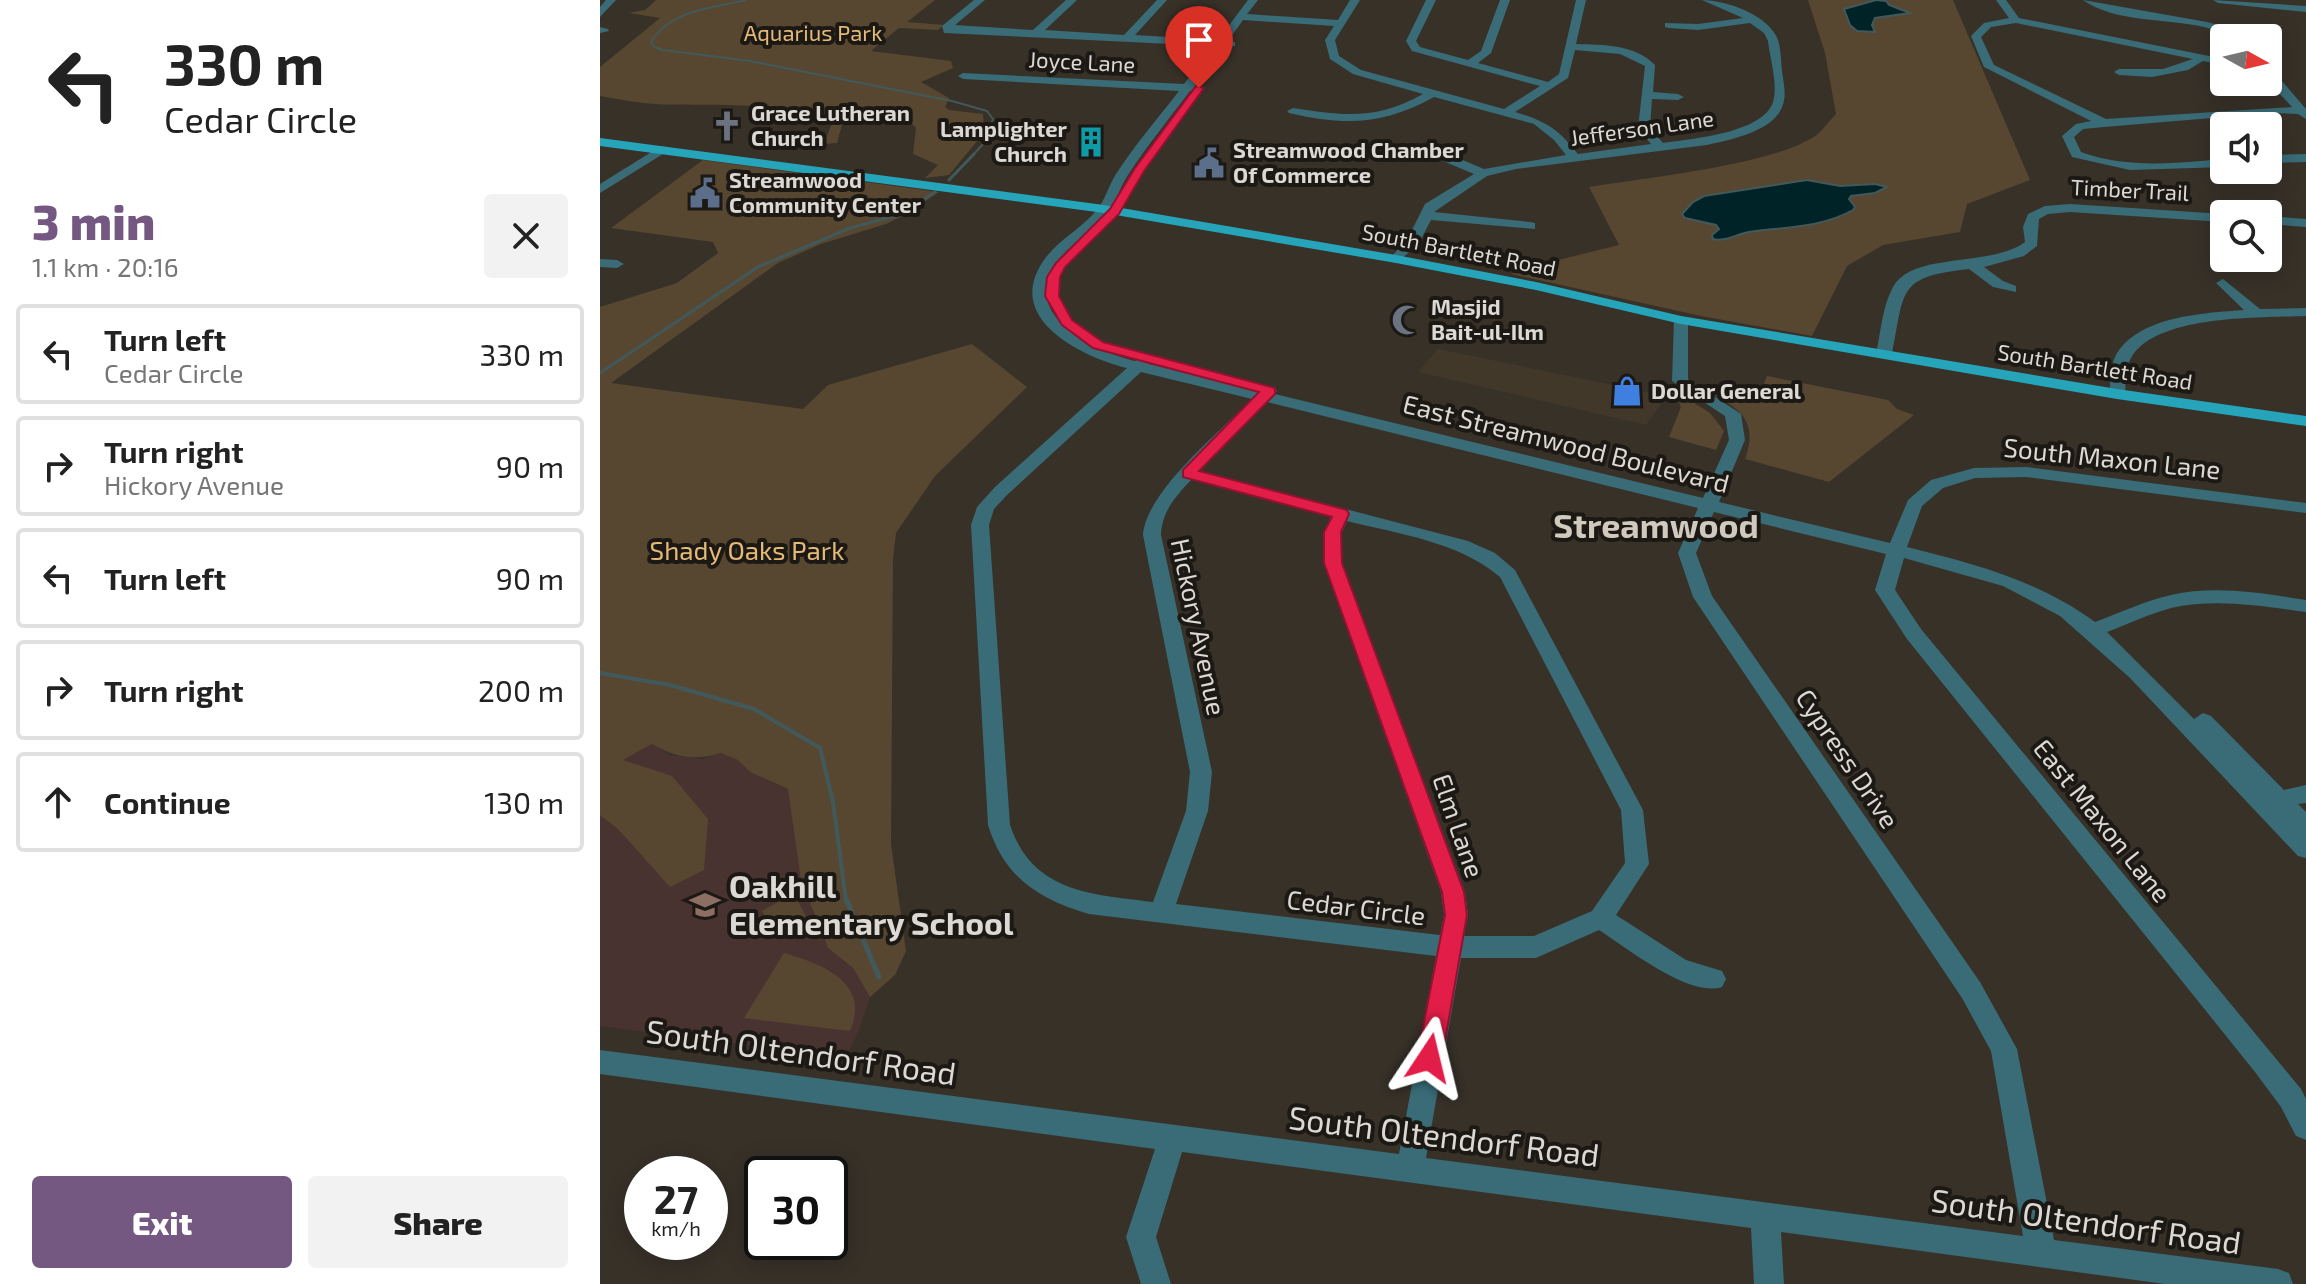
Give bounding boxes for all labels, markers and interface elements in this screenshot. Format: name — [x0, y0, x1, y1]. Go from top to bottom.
pin — [1165, 6, 1233, 88]
icon: arrive — [1177, 18, 1221, 62]
park label: Aquarius Park — [744, 19, 882, 45]
north arrow — [2210, 24, 2282, 96]
map controls — [2210, 24, 2282, 272]
text: 330 m — [164, 29, 324, 96]
icon: left — [32, 32, 136, 136]
street label: Joyce Lane — [1028, 45, 1136, 77]
text: Cedar Circle — [164, 97, 357, 140]
place label: Grace Lutheran Church — [751, 99, 910, 150]
street label: Jefferson Lane — [1568, 104, 1715, 150]
church icon: Grace Lutheran Church — [710, 109, 744, 143]
button: sound — [2210, 112, 2282, 184]
place label: Lamplighter Church — [940, 115, 1068, 166]
building icon: Lamplighter Church — [1074, 125, 1108, 159]
place label: Streamwood Chamber Of Commerce — [1233, 136, 1464, 187]
public building icon: Streamwood Chamber Of Commerce — [1192, 146, 1226, 180]
place label: Streamwood Community Center — [729, 166, 922, 218]
street label: Timber Trail — [2070, 173, 2190, 205]
public building icon: Streamwood Community Center — [688, 176, 722, 210]
text: 3 min — [32, 192, 155, 250]
button: close — [484, 194, 568, 278]
button: search — [2210, 200, 2282, 272]
street label: South Bartlett Road — [1360, 217, 1558, 281]
text: 1.1 km · 20:16 — [32, 251, 179, 282]
place label: Masjid Bait-ul-Ilm — [1431, 293, 1544, 344]
mosque icon: Masjid Bait-ul-Ilm — [1390, 303, 1424, 337]
text: Turn left — [104, 321, 226, 357]
icon: left — [36, 332, 80, 376]
text: 330 m — [480, 336, 564, 372]
street label: South Bartlett Road — [1996, 338, 2195, 394]
text: Cedar Circle — [104, 357, 243, 388]
shop icon: Dollar General — [1610, 374, 1644, 408]
place label: Dollar General — [1651, 377, 1802, 403]
street label: East Streamwood Boulevard — [1400, 387, 1733, 498]
street label: South Maxon Lane — [2002, 431, 2222, 484]
text: Turn right — [104, 433, 244, 469]
icon: right — [36, 444, 80, 488]
text: 90 m — [496, 448, 564, 484]
text: Hickory Avenue — [104, 469, 284, 500]
district label: Streamwood — [1553, 504, 1759, 545]
park label: Shady Oaks Park — [650, 534, 844, 565]
street label: Hickory Avenue — [1166, 535, 1233, 718]
icon: left — [36, 556, 80, 600]
text: Turn left — [104, 560, 226, 596]
text: 90 m — [496, 560, 564, 596]
icon: right — [36, 668, 80, 712]
text: Turn right — [104, 672, 244, 708]
text: 200 m — [478, 672, 564, 708]
street label: Cypress Drive — [1790, 683, 1906, 834]
street label: East Maxon Lane — [2028, 732, 2178, 908]
street label: Elm Lane — [1427, 770, 1492, 881]
icon: ahead — [36, 780, 80, 824]
text: Continue — [104, 784, 231, 820]
text: 130 m — [484, 784, 564, 820]
place label: Oakhill Elementary School — [729, 866, 1014, 942]
street label: Cedar Circle — [1285, 883, 1427, 930]
school or university icon: Oakhill Elementary School — [688, 888, 722, 922]
street label: South Oltendorf Road — [644, 1010, 959, 1092]
position arrow — [1387, 1016, 1471, 1100]
street label: South Oltendorf Road — [1287, 1097, 1602, 1173]
speed limit sign: 30 — [744, 1156, 848, 1260]
text: 27 — [654, 1174, 698, 1222]
button: Exit — [32, 1176, 292, 1268]
button: Share — [308, 1176, 568, 1268]
street label: South Oltendorf Road — [1929, 1179, 2244, 1261]
text: km/h — [651, 1216, 701, 1240]

